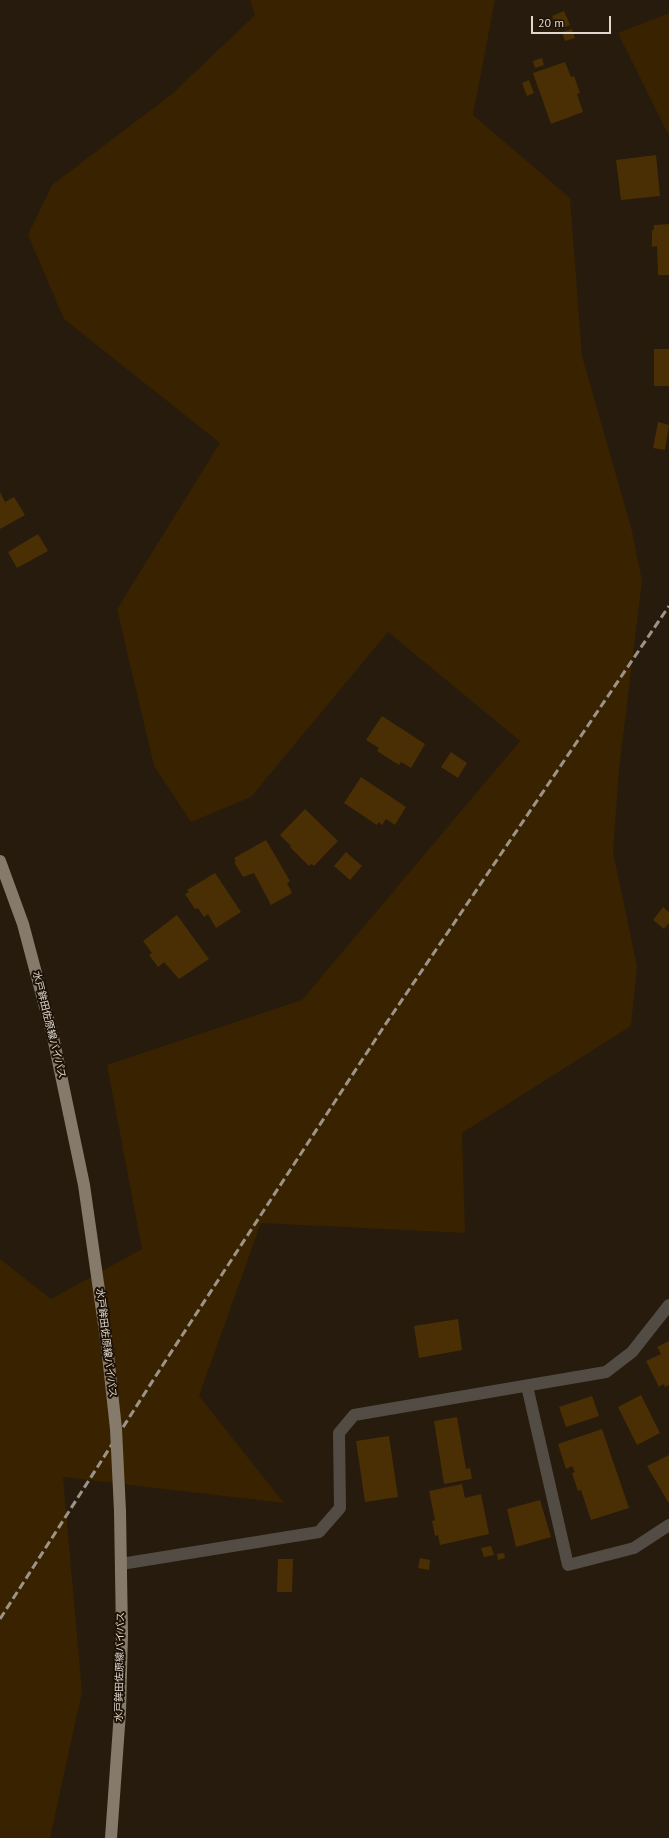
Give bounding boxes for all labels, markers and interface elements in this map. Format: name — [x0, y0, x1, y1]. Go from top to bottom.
scale bar — [533, 8, 613, 34]
text: 20 m — [538, 15, 564, 30]
street label: 水戸鉾田佐原線バイパス — [30, 970, 68, 1080]
street label: 水戸鉾田佐原線バイパス — [93, 1288, 119, 1398]
street label: 水戸鉾田佐原線バイパス — [113, 1612, 127, 1722]

